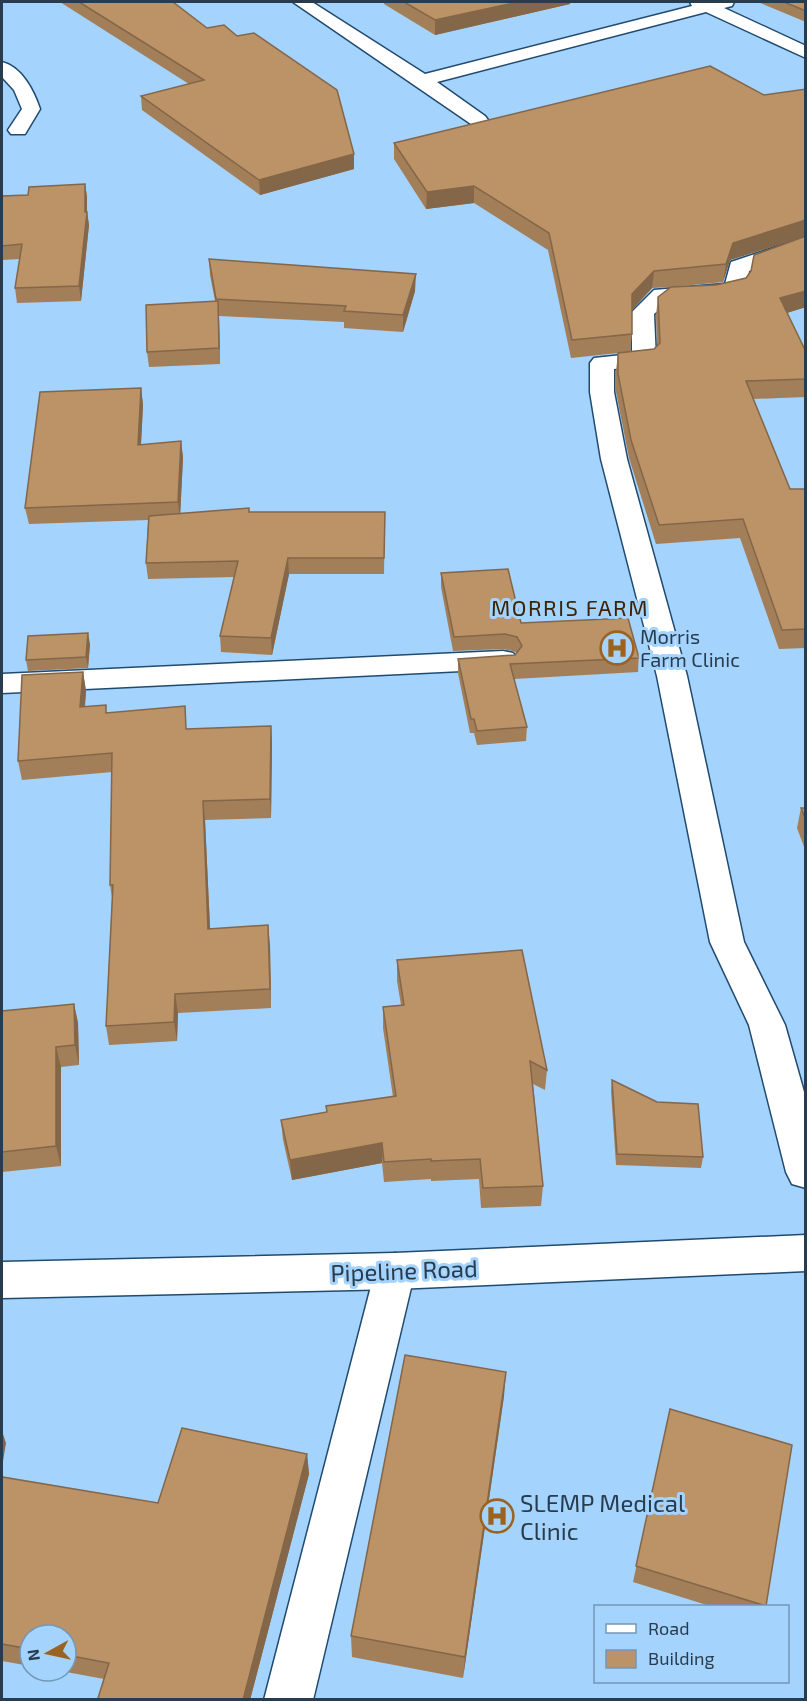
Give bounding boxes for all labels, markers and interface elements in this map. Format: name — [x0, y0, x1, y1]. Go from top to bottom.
district label: MORRIS FARM — [491, 594, 649, 620]
place label: Morris Farm Clinic — [640, 624, 740, 671]
hospital icon: Morris Farm Clinic — [599, 630, 635, 666]
street label: Pipeline Road — [330, 1253, 478, 1287]
place label: SLEMP Medical Clinic — [520, 1488, 685, 1545]
hospital icon: SLEMP Medical Clinic — [479, 1498, 515, 1534]
legend — [594, 1605, 789, 1683]
text: Road — [648, 1617, 689, 1639]
north arrow — [18, 1623, 78, 1683]
text: Building — [648, 1647, 715, 1669]
text: N — [22, 1648, 43, 1662]

